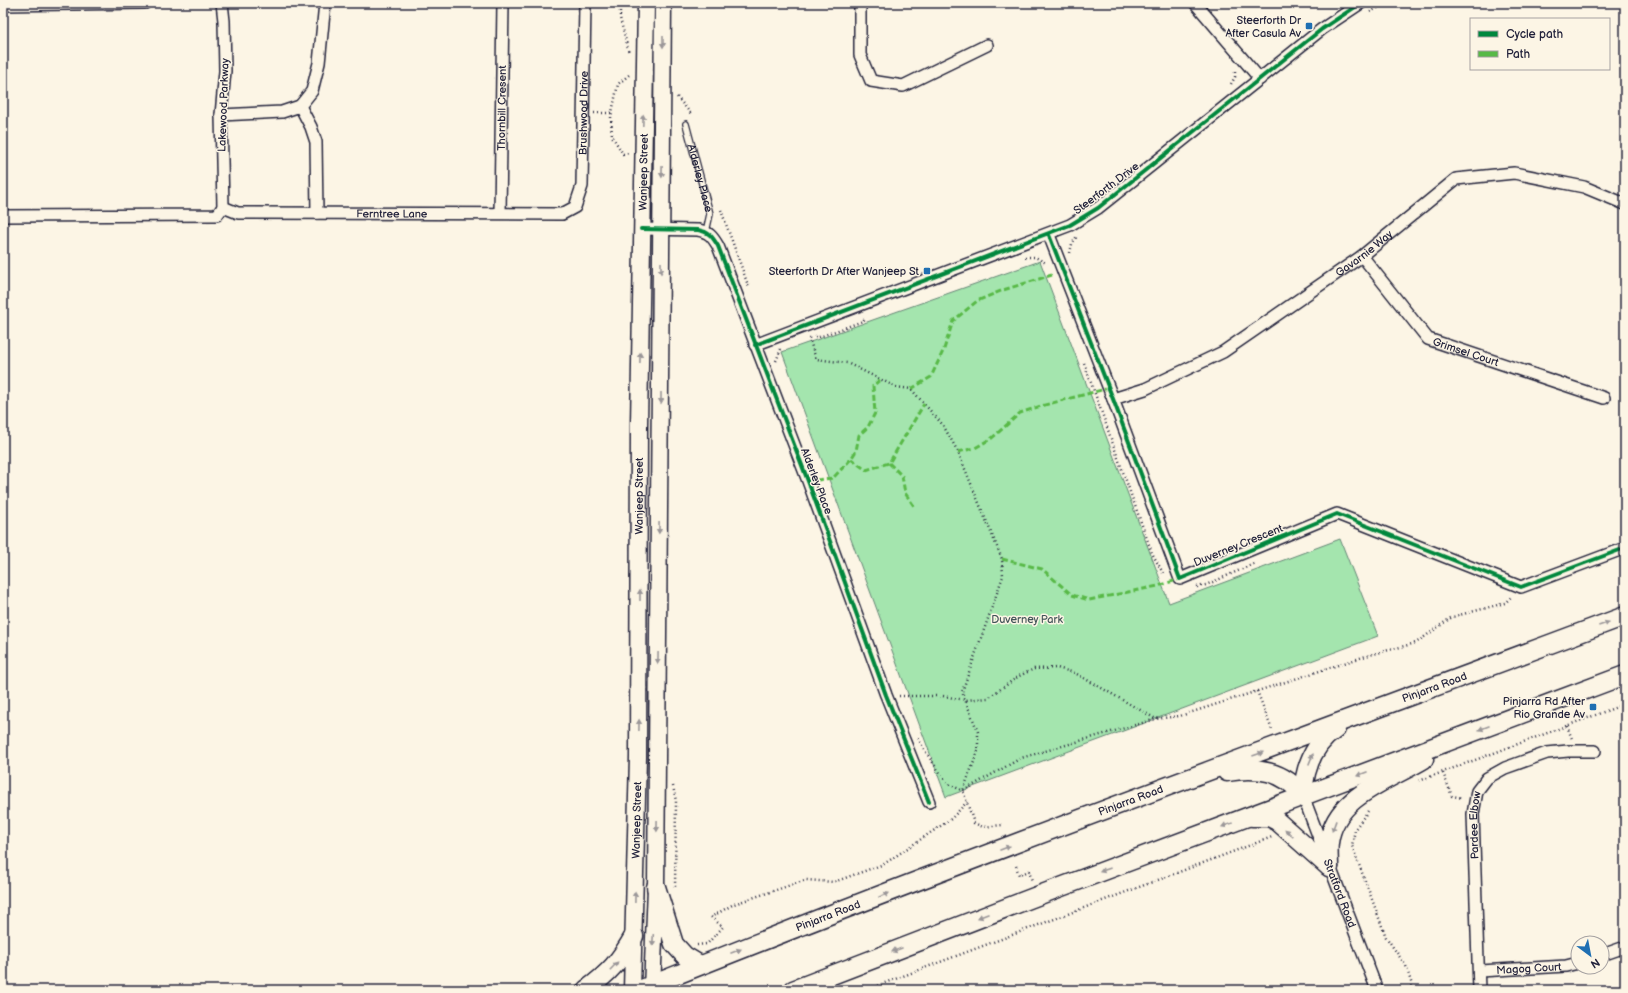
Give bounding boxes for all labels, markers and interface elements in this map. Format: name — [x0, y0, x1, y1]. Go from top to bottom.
place label: Steerforth Dr After Casula Av — [1225, 14, 1302, 40]
legend — [1470, 18, 1610, 70]
marker: Steerforth Dr After Casula Av — [1304, 21, 1314, 31]
text: Cycle path — [1506, 27, 1563, 42]
one-way arrow — [660, 36, 666, 49]
text: Path — [1506, 47, 1531, 62]
street label: Lakewood Parkway — [215, 58, 232, 152]
street label: Thornbill Cresent — [495, 65, 509, 151]
street label: Brushwood Drive — [577, 70, 591, 155]
one-way arrow — [640, 114, 647, 126]
street label: Wanjeep Street — [637, 133, 651, 211]
street label: Alderley Place — [685, 143, 715, 214]
street label: Steerforth Drive — [1071, 159, 1142, 217]
one-way arrow — [659, 166, 665, 179]
street label: Ferntree Lane — [356, 207, 428, 221]
street label: Gavarnie Way — [1333, 228, 1395, 279]
one-way arrow — [658, 262, 664, 275]
place label: Steerforth Dr After Wanjeep St — [769, 265, 920, 278]
marker: Steerforth Dr After Wanjeep St — [922, 266, 932, 276]
street label: Grimsel Court — [1431, 335, 1501, 369]
one-way arrow — [636, 352, 643, 364]
one-way arrow — [658, 392, 664, 405]
street label: Alderley Place — [798, 446, 835, 517]
street label: Wanjeep Street — [633, 457, 646, 535]
street label: Duverney Crescent — [1192, 521, 1285, 569]
one-way arrow — [656, 522, 662, 535]
one-way arrow — [637, 588, 643, 601]
park label: Duverney Park — [991, 613, 1063, 626]
one-way arrow — [1599, 620, 1611, 626]
one-way arrow — [655, 652, 661, 665]
street label: Pinjarra Road — [1400, 670, 1469, 705]
place label: Pinjarra Rd After Rio Grande Av — [1503, 695, 1586, 721]
marker: Pinjarra Rd After Rio Grande Av — [1588, 702, 1598, 712]
one-way arrow — [636, 718, 642, 731]
one-way arrow — [1477, 726, 1489, 732]
one-way arrow — [1252, 750, 1264, 756]
one-way arrow — [1308, 753, 1314, 764]
one-way arrow — [1356, 771, 1368, 777]
street label: Wanjeep Street — [629, 781, 644, 859]
street label: Pinjarra Road — [1097, 783, 1165, 819]
street label: Pardee Elbow — [1467, 790, 1484, 859]
one-way arrow — [654, 820, 660, 833]
one-way arrow — [1331, 820, 1337, 832]
one-way arrow — [1220, 822, 1232, 828]
one-way arrow — [1284, 828, 1294, 838]
one-way arrow — [1000, 845, 1012, 851]
street label: Stratford Road — [1321, 857, 1359, 929]
one-way arrow — [1099, 868, 1111, 874]
one-way arrow — [632, 890, 638, 903]
one-way arrow — [878, 891, 890, 897]
street label: Pinjarra Road — [794, 898, 862, 934]
one-way arrow — [977, 914, 989, 920]
one-way arrow — [650, 934, 656, 947]
north arrow — [1570, 935, 1610, 975]
one-way arrow — [731, 947, 743, 953]
one-way arrow — [890, 948, 902, 954]
text: N — [1588, 955, 1602, 971]
street label: Magog Court — [1496, 960, 1563, 977]
one-way arrow — [609, 961, 619, 971]

